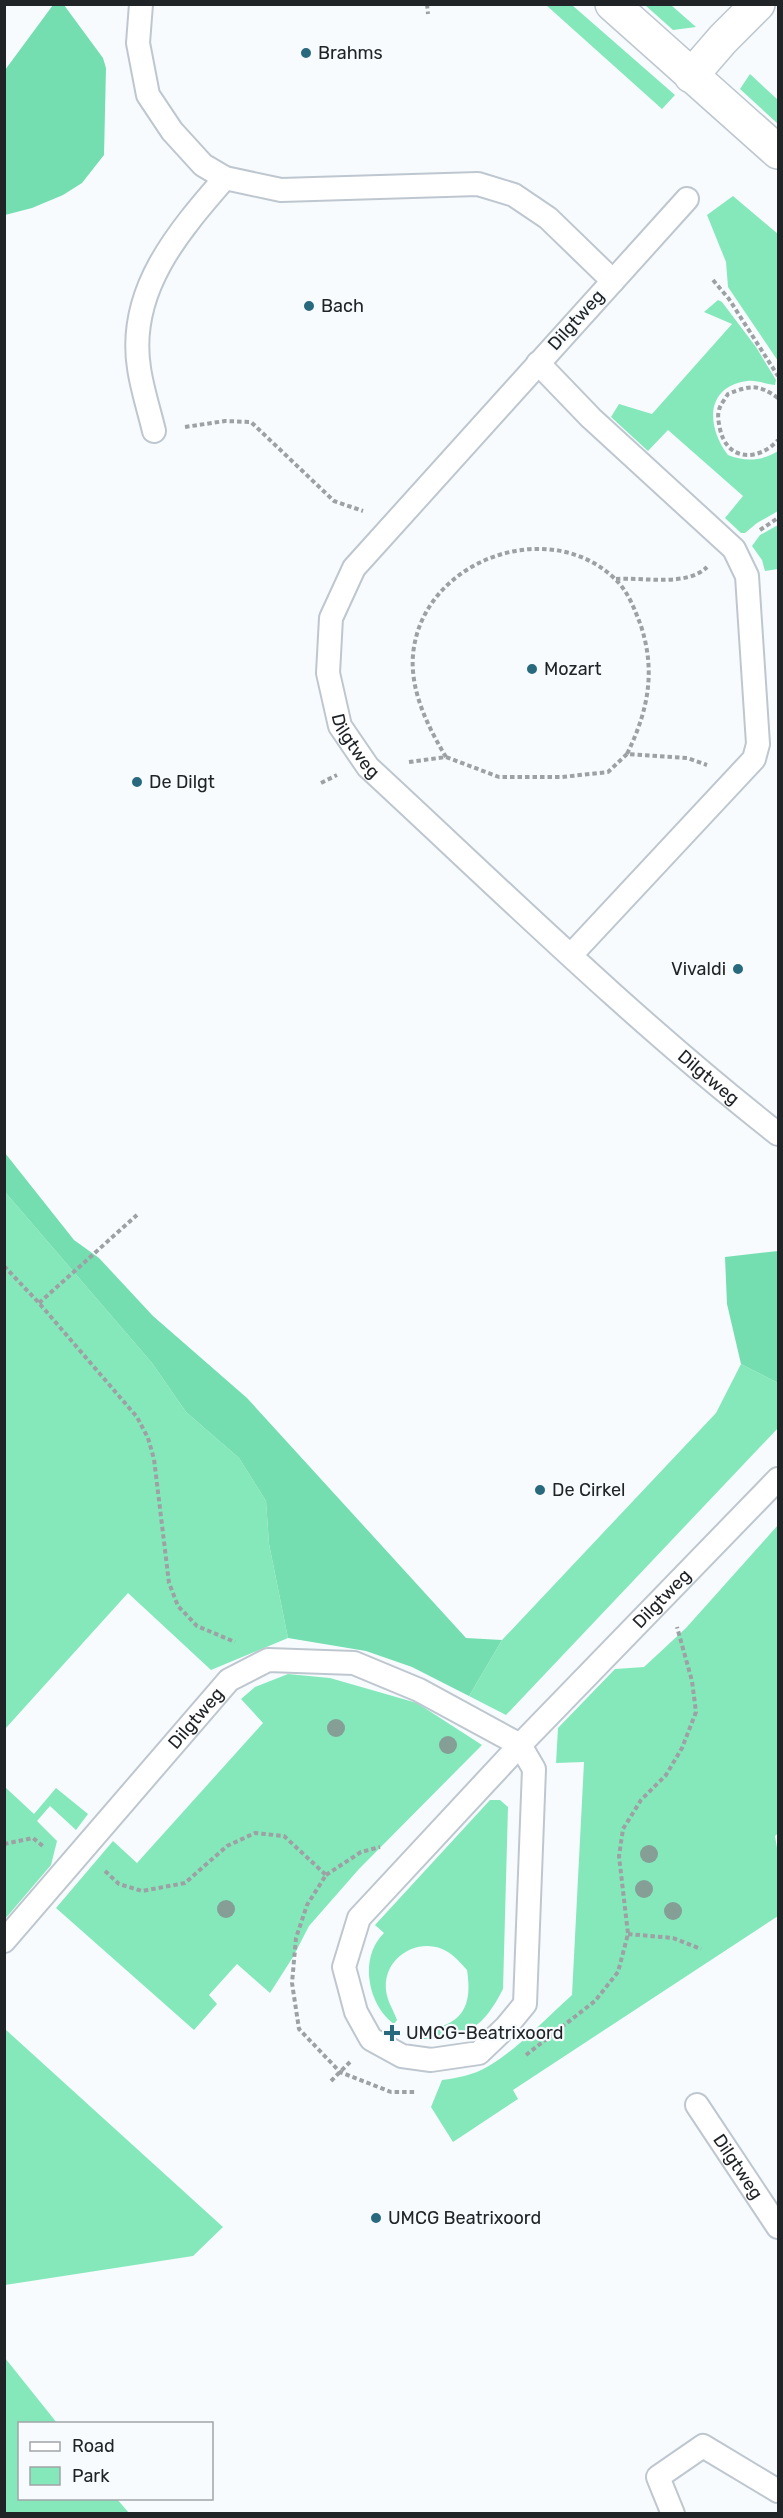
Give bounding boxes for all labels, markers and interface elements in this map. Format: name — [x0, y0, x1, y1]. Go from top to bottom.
place label: Brahms — [318, 42, 383, 64]
marker: Brahms — [299, 46, 313, 60]
street label: Dilgtweg — [543, 285, 609, 355]
place label: Bach — [321, 295, 364, 317]
marker: Bach — [302, 299, 316, 313]
place label: Mozart — [544, 658, 602, 680]
marker: Mozart — [525, 662, 539, 676]
street label: Dilgtweg — [327, 711, 384, 783]
place label: De Dilgt — [149, 771, 215, 793]
marker: De Dilgt — [130, 775, 144, 789]
place label: Vivaldi — [671, 958, 726, 980]
marker: Vivaldi — [731, 962, 745, 976]
street label: Dilgtweg — [673, 1045, 744, 1110]
place label: De Cirkel — [552, 1479, 625, 1501]
marker: De Cirkel — [533, 1483, 547, 1497]
street label: Dilgtweg — [628, 1565, 695, 1633]
street label: Dilgtweg — [163, 1683, 228, 1754]
place label: UMCG-Beatrixoord — [406, 2022, 563, 2044]
marker: UMCG-Beatrixoord — [383, 2024, 401, 2042]
street label: Dilgtweg — [708, 2130, 768, 2204]
place label: UMCG Beatrixoord — [388, 2207, 541, 2229]
marker: UMCG Beatrixoord — [369, 2211, 383, 2225]
legend — [18, 2422, 213, 2500]
text: Road — [72, 2435, 115, 2457]
text: Park — [72, 2465, 110, 2487]

